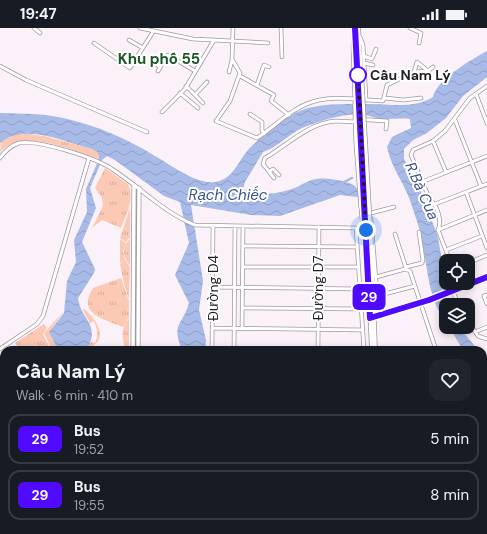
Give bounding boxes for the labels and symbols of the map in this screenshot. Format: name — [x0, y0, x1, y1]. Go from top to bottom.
district label: Khu phố 55 — [118, 49, 200, 69]
marker: Cầu Nam Lý — [349, 66, 367, 84]
place label: Cầu Nam Lý — [370, 66, 451, 84]
water label: R.Bà Cua — [400, 159, 444, 223]
water label: Rạch Chiếc — [189, 185, 268, 205]
your location — [356, 220, 376, 240]
street label: Đường D4 — [204, 254, 222, 321]
street label: Đường D7 — [309, 256, 327, 320]
line badge: 29 — [351, 284, 387, 310]

